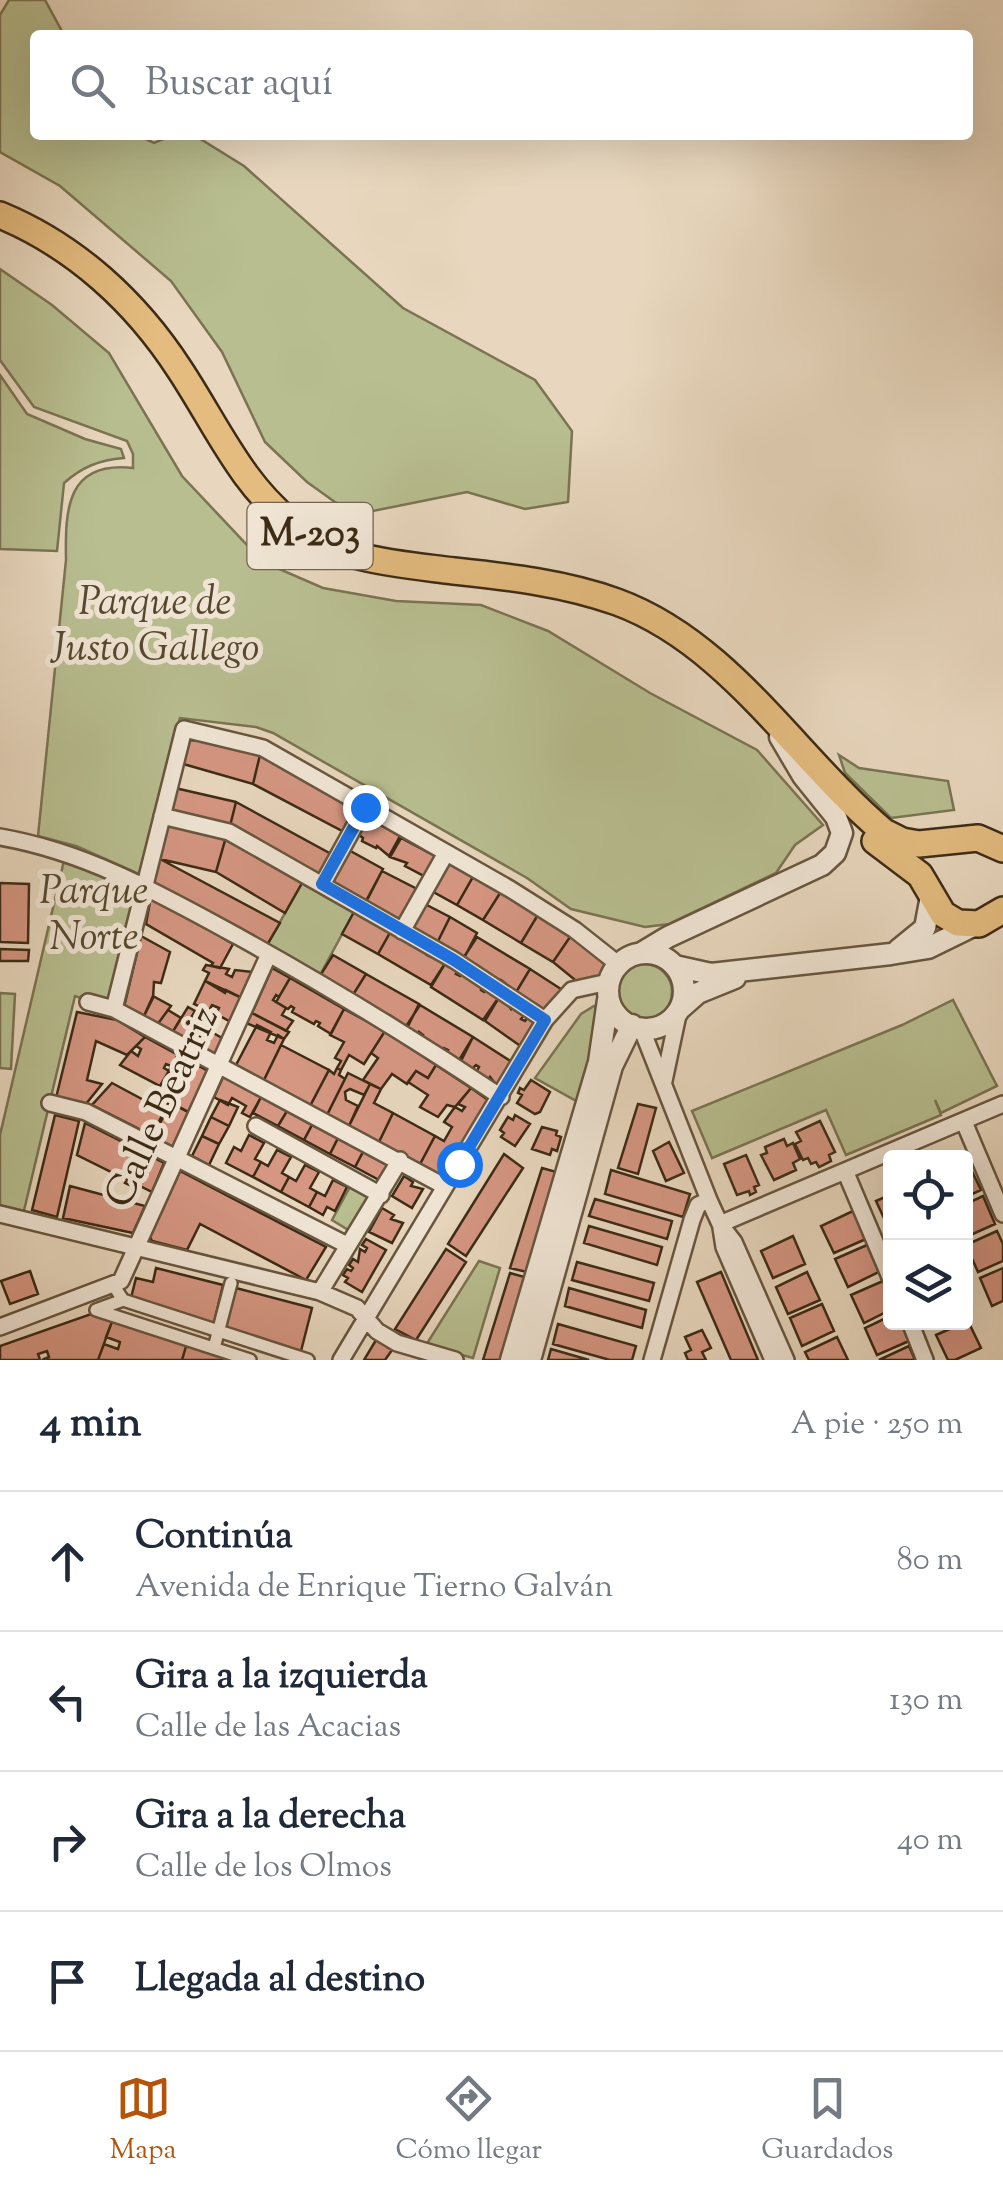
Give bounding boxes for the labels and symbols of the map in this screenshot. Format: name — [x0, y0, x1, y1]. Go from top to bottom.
road number: M-203 — [248, 503, 372, 569]
park label: Parque de Justo Gallego — [50, 576, 259, 679]
route end — [343, 785, 389, 831]
park label: Parque Norte — [40, 865, 148, 968]
street label: Calle Beatriz — [92, 998, 236, 1218]
route start — [437, 1142, 483, 1188]

